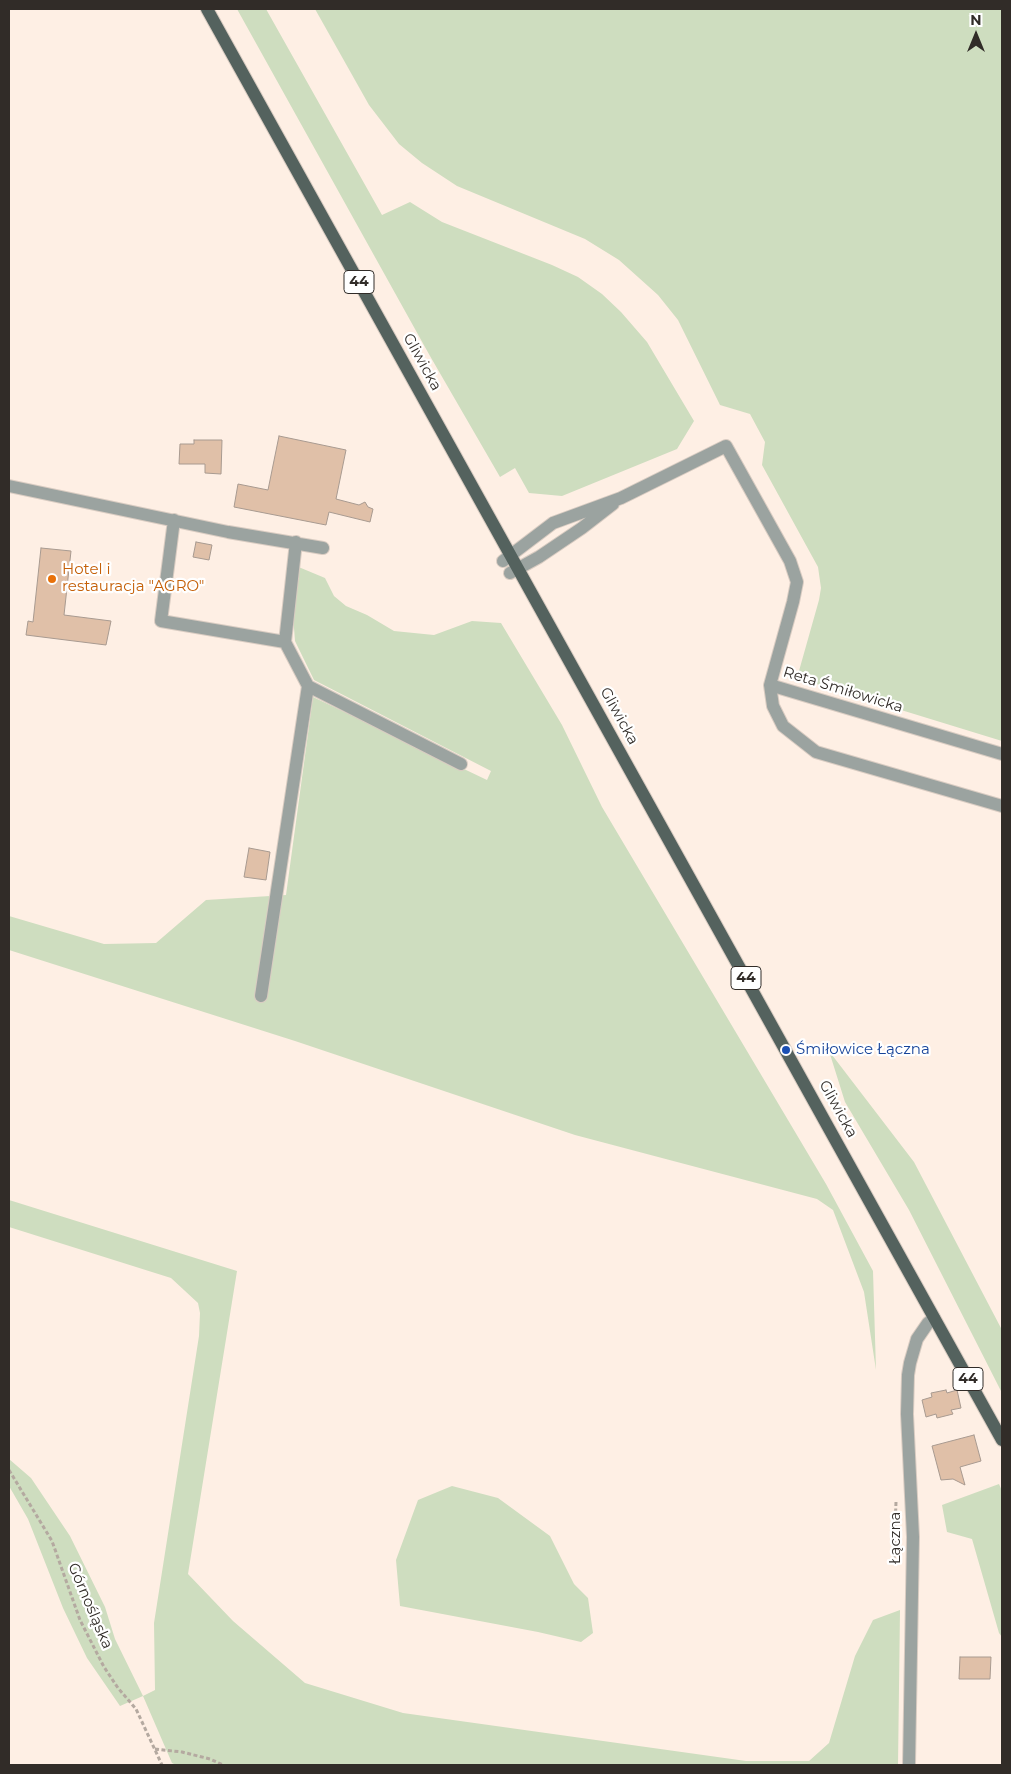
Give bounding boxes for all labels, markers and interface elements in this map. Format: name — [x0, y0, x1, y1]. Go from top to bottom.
north arrow — [951, 10, 1001, 60]
text: N — [970, 11, 982, 29]
road number: 44 — [344, 270, 374, 294]
street label: Gliwicka — [399, 330, 445, 394]
place label: Hotel i restauracja "AGRO" — [62, 561, 204, 596]
marker: Hotel i restauracja "AGRO" — [46, 573, 58, 585]
street label: Reta Śmiłowicka — [781, 663, 905, 717]
street label: Gliwicka — [596, 684, 642, 748]
road number: 44 — [731, 966, 761, 990]
place label: Śmiłowice Łączna — [796, 1041, 930, 1059]
marker: Śmiłowice Łączna — [780, 1044, 792, 1056]
street label: Gliwicka — [815, 1077, 861, 1141]
road number: 44 — [953, 1368, 983, 1390]
street label: Łączna — [887, 1512, 905, 1564]
street label: Górnośląska — [64, 1560, 116, 1652]

